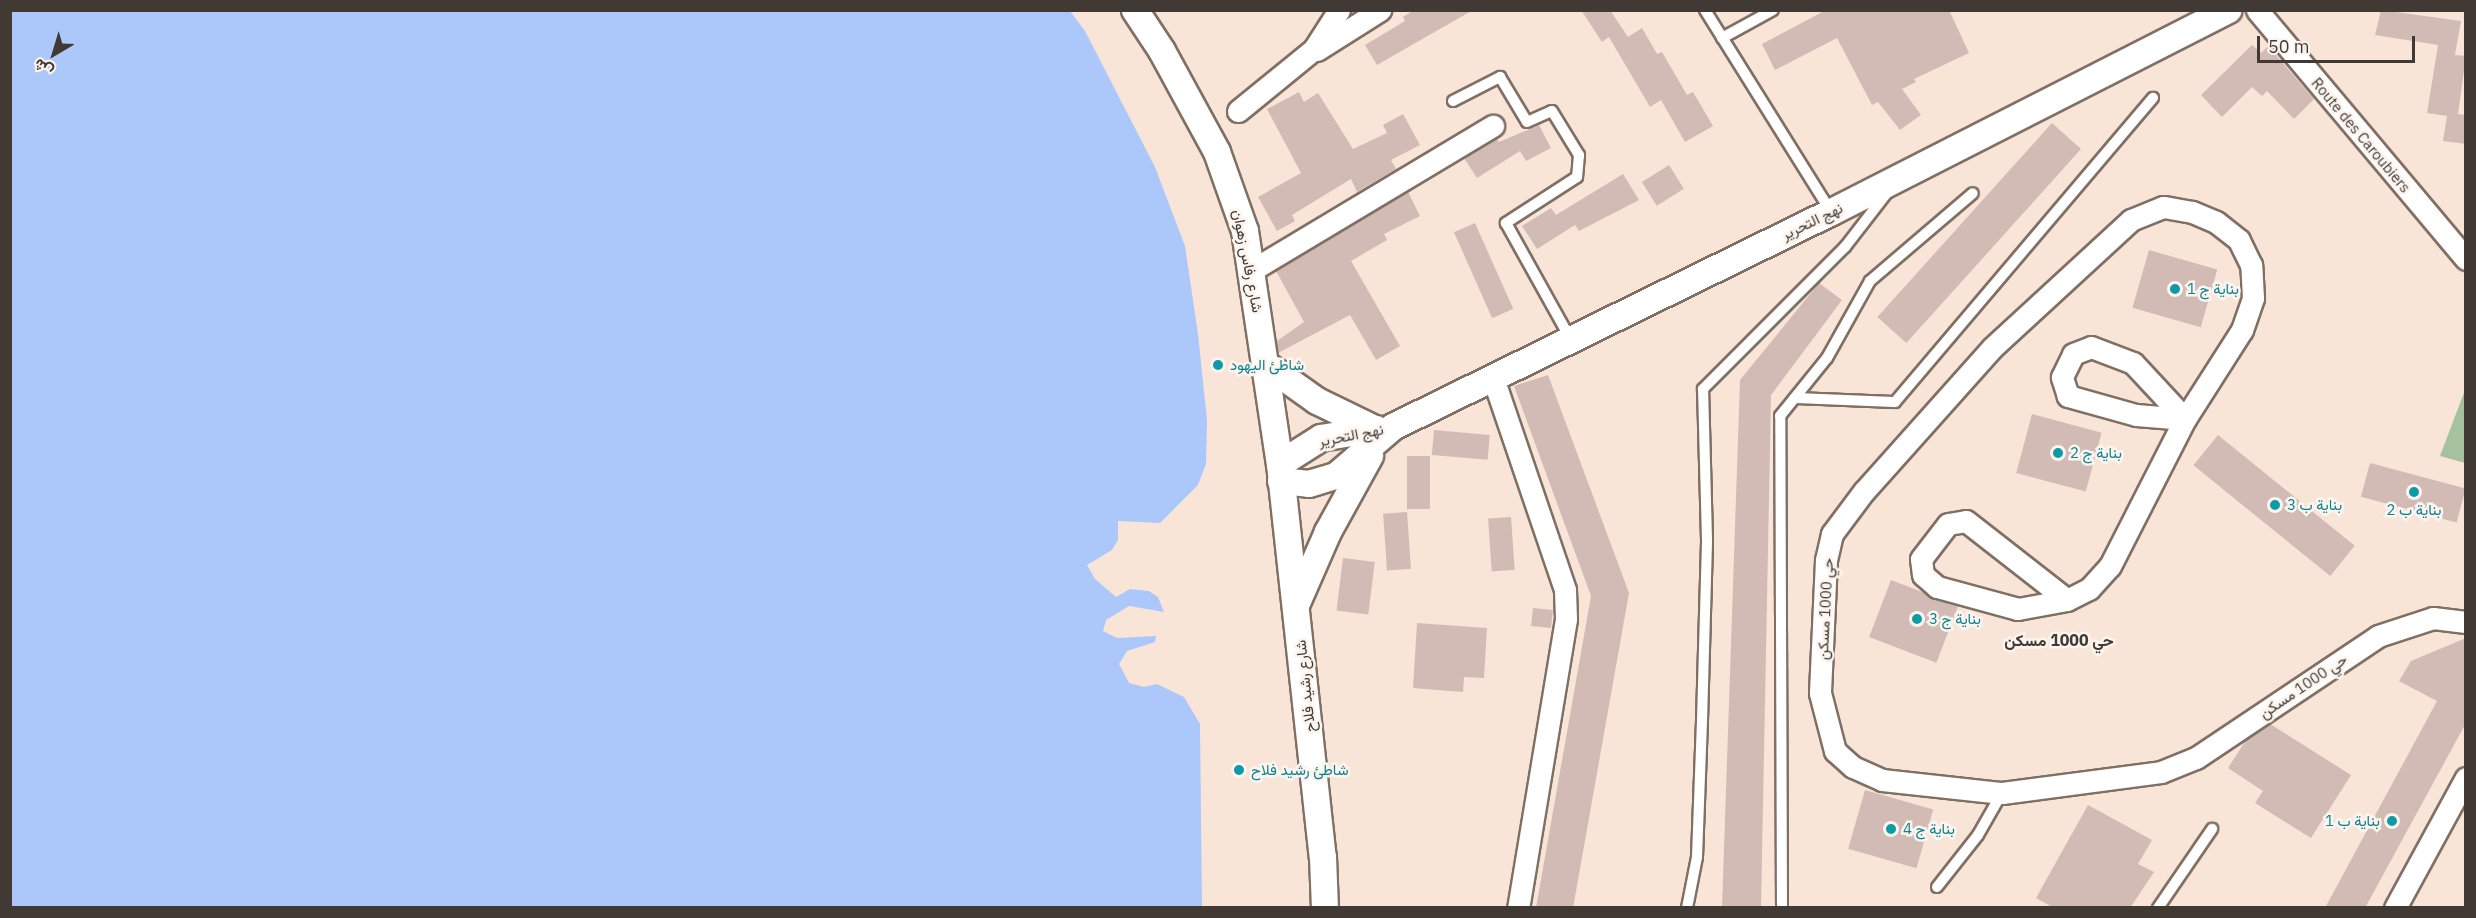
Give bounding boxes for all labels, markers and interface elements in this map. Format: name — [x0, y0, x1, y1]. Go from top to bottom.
north arrow — [24, 24, 84, 84]
scale bar — [2260, 24, 2418, 62]
text: 50 m — [2268, 35, 2310, 58]
text: ش — [29, 54, 57, 82]
street label: Route des Caroubiers — [2308, 74, 2414, 196]
street label: نهج التحرير — [1778, 198, 1846, 244]
street label: شارع رفاس زهوان — [1229, 208, 1267, 314]
place label: بناية ج 1 — [2187, 280, 2239, 298]
marker: بناية ج 1 — [2168, 282, 2182, 296]
place label: شاطئ اليهود — [1230, 356, 1304, 374]
marker: شاطئ اليهود — [1211, 358, 1225, 372]
street label: نهج التحرير — [1317, 420, 1385, 450]
place label: بناية ج 2 — [2070, 444, 2122, 462]
marker: بناية ج 2 — [2051, 446, 2065, 460]
marker: بناية ب 2 — [2407, 485, 2421, 499]
place label: بناية ب 3 — [2287, 496, 2342, 514]
marker: بناية ب 3 — [2268, 498, 2282, 512]
place label: بناية ب 2 — [2386, 501, 2442, 519]
street label: حي 1000 مسكن — [1813, 558, 1837, 660]
place label: بناية ج 3 — [1929, 610, 1981, 628]
marker: بناية ج 3 — [1910, 612, 1924, 626]
district label: حي 1000 مسكن — [2004, 630, 2114, 650]
street label: شارع رشيد فلاح — [1291, 639, 1319, 733]
street label: حي 1000 مسكن — [2256, 650, 2350, 722]
place label: شاطئ رشيد فلاح — [1251, 761, 1348, 779]
marker: شاطئ رشيد فلاح — [1232, 763, 1246, 777]
place label: بناية ب 1 — [2325, 812, 2380, 830]
marker: بناية ب 1 — [2385, 814, 2399, 828]
place label: بناية ج 4 — [1903, 820, 1955, 838]
marker: بناية ج 4 — [1884, 822, 1898, 836]

